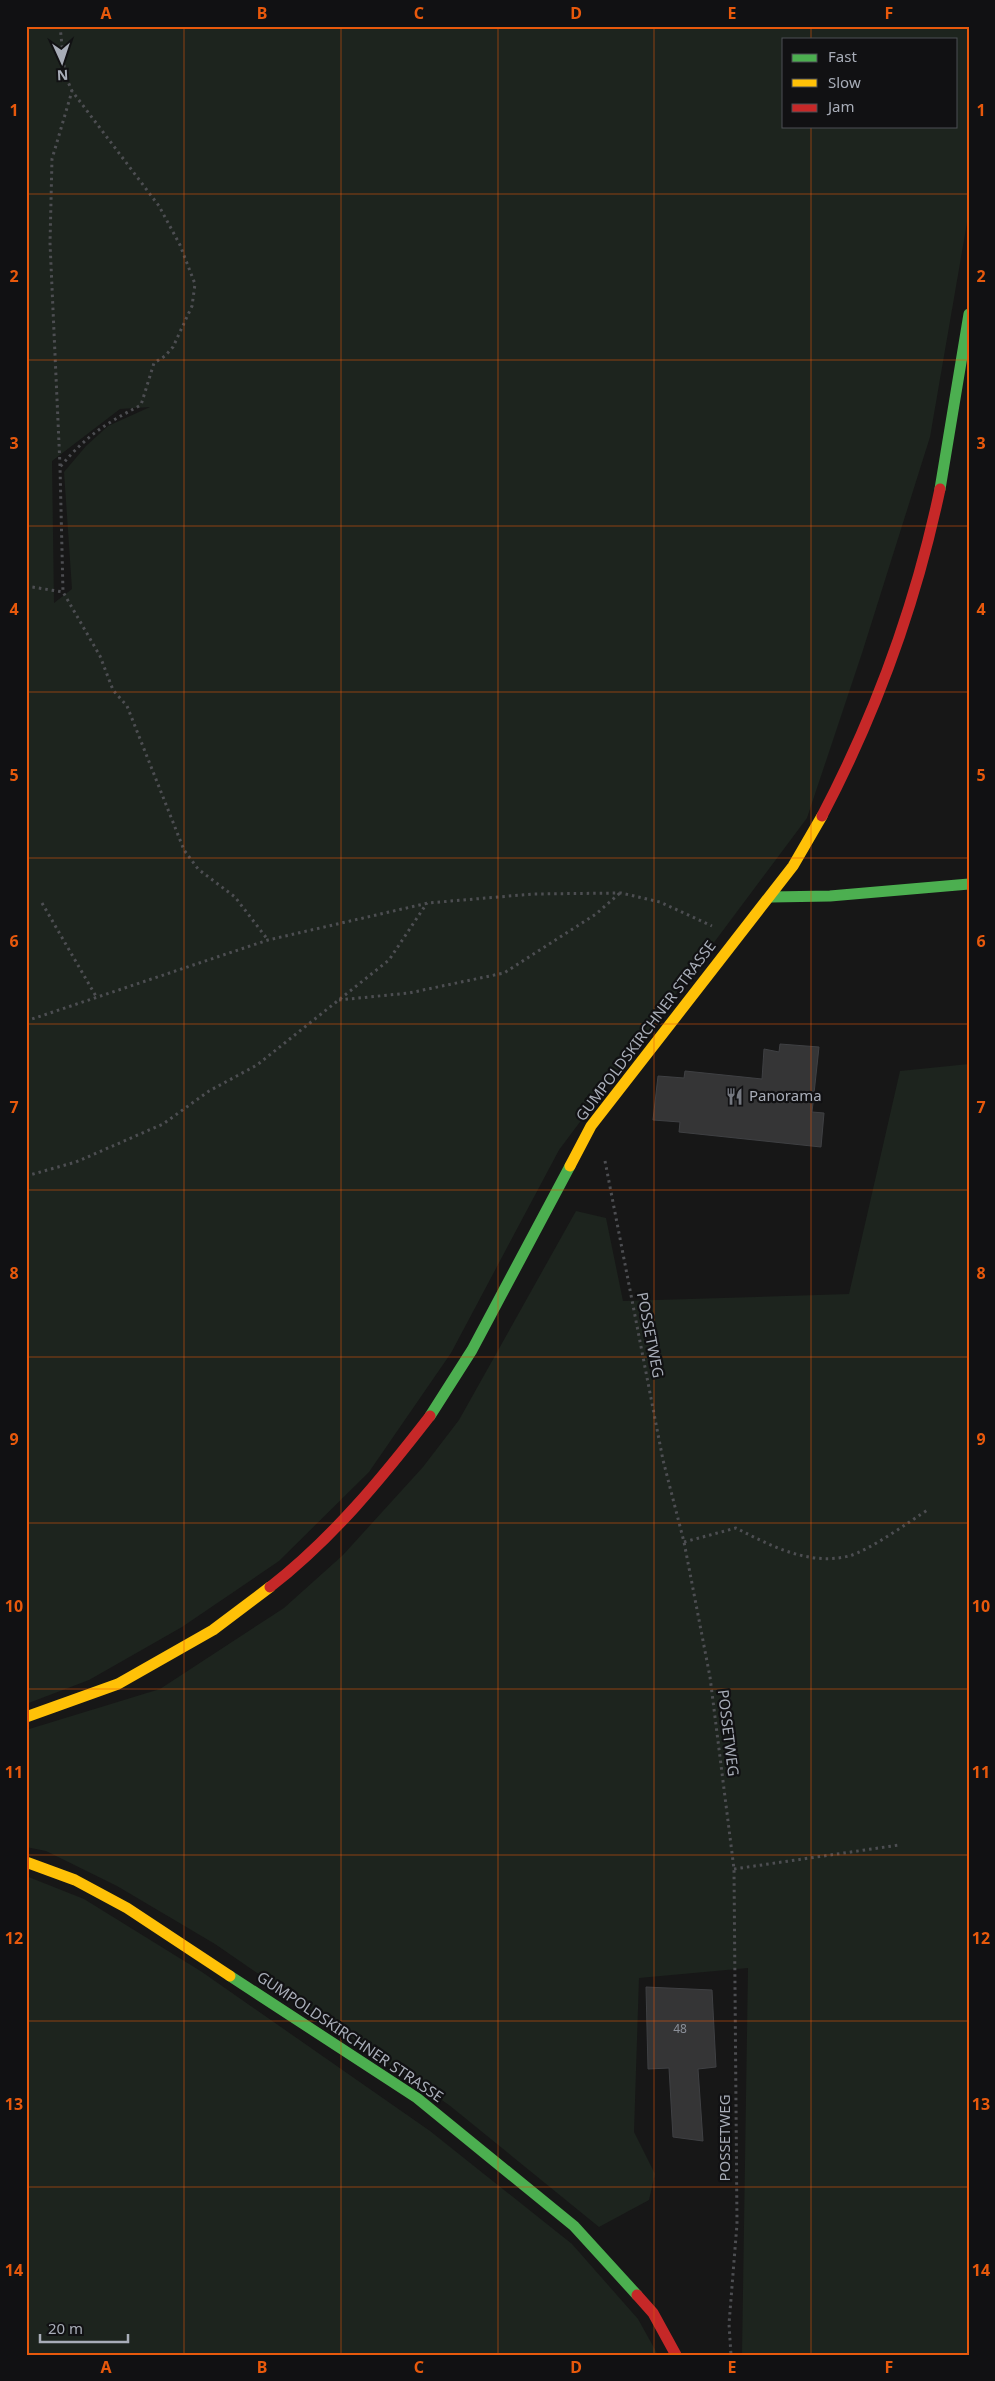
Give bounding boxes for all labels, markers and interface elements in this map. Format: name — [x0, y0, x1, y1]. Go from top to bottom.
text: A — [100, 2, 112, 24]
text: B — [257, 2, 267, 24]
text: C — [414, 2, 424, 24]
text: D — [570, 2, 582, 24]
text: E — [728, 2, 737, 24]
text: F — [885, 2, 893, 24]
north arrow — [38, 38, 88, 88]
legend — [782, 38, 958, 128]
text: Fast — [828, 46, 857, 66]
text: N — [57, 66, 69, 85]
text: Slow — [828, 72, 861, 92]
text: Jam — [826, 96, 855, 116]
text: 1 — [9, 99, 19, 121]
text: 1 — [976, 99, 986, 121]
text: 2 — [9, 265, 19, 287]
text: 2 — [976, 265, 986, 287]
text: 3 — [9, 432, 19, 454]
text: 3 — [976, 432, 986, 454]
text: 4 — [9, 598, 19, 620]
text: 4 — [976, 598, 986, 620]
text: 5 — [9, 764, 19, 786]
text: 5 — [976, 764, 986, 786]
text: 6 — [9, 930, 19, 952]
text: 6 — [976, 930, 986, 952]
street label: GUMPOLDSKIRCHNER STRASSE — [571, 936, 720, 1125]
place label: Panorama — [749, 1085, 822, 1105]
restaurant icon: Panorama — [725, 1086, 745, 1106]
text: 7 — [9, 1096, 19, 1118]
text: 7 — [976, 1096, 986, 1118]
text: 8 — [9, 1262, 19, 1284]
text: 8 — [976, 1262, 986, 1284]
street label: POSSETWEG — [633, 1290, 669, 1379]
text: 9 — [9, 1428, 19, 1450]
text: 9 — [976, 1428, 986, 1450]
text: 10 — [5, 1595, 23, 1617]
text: 10 — [972, 1595, 990, 1617]
street label: POSSETWEG — [714, 1688, 744, 1777]
text: 11 — [5, 1761, 23, 1783]
text: 11 — [972, 1761, 990, 1783]
text: 12 — [5, 1927, 23, 1949]
text: 12 — [972, 1927, 990, 1949]
street label: GUMPOLDSKIRCHNER STRASSE — [253, 1966, 448, 2106]
house number: 48 — [673, 2020, 687, 2037]
text: 13 — [5, 2093, 23, 2115]
text: 13 — [972, 2093, 990, 2115]
street label: POSSETWEG — [714, 2094, 734, 2182]
text: 14 — [5, 2259, 23, 2281]
text: 14 — [972, 2259, 990, 2281]
scale bar — [40, 2311, 128, 2343]
text: 20 m — [48, 2318, 83, 2338]
text: A — [100, 2356, 112, 2378]
text: B — [257, 2356, 267, 2378]
text: C — [414, 2356, 424, 2378]
text: D — [570, 2356, 582, 2378]
text: E — [728, 2356, 737, 2378]
text: F — [885, 2356, 893, 2378]

